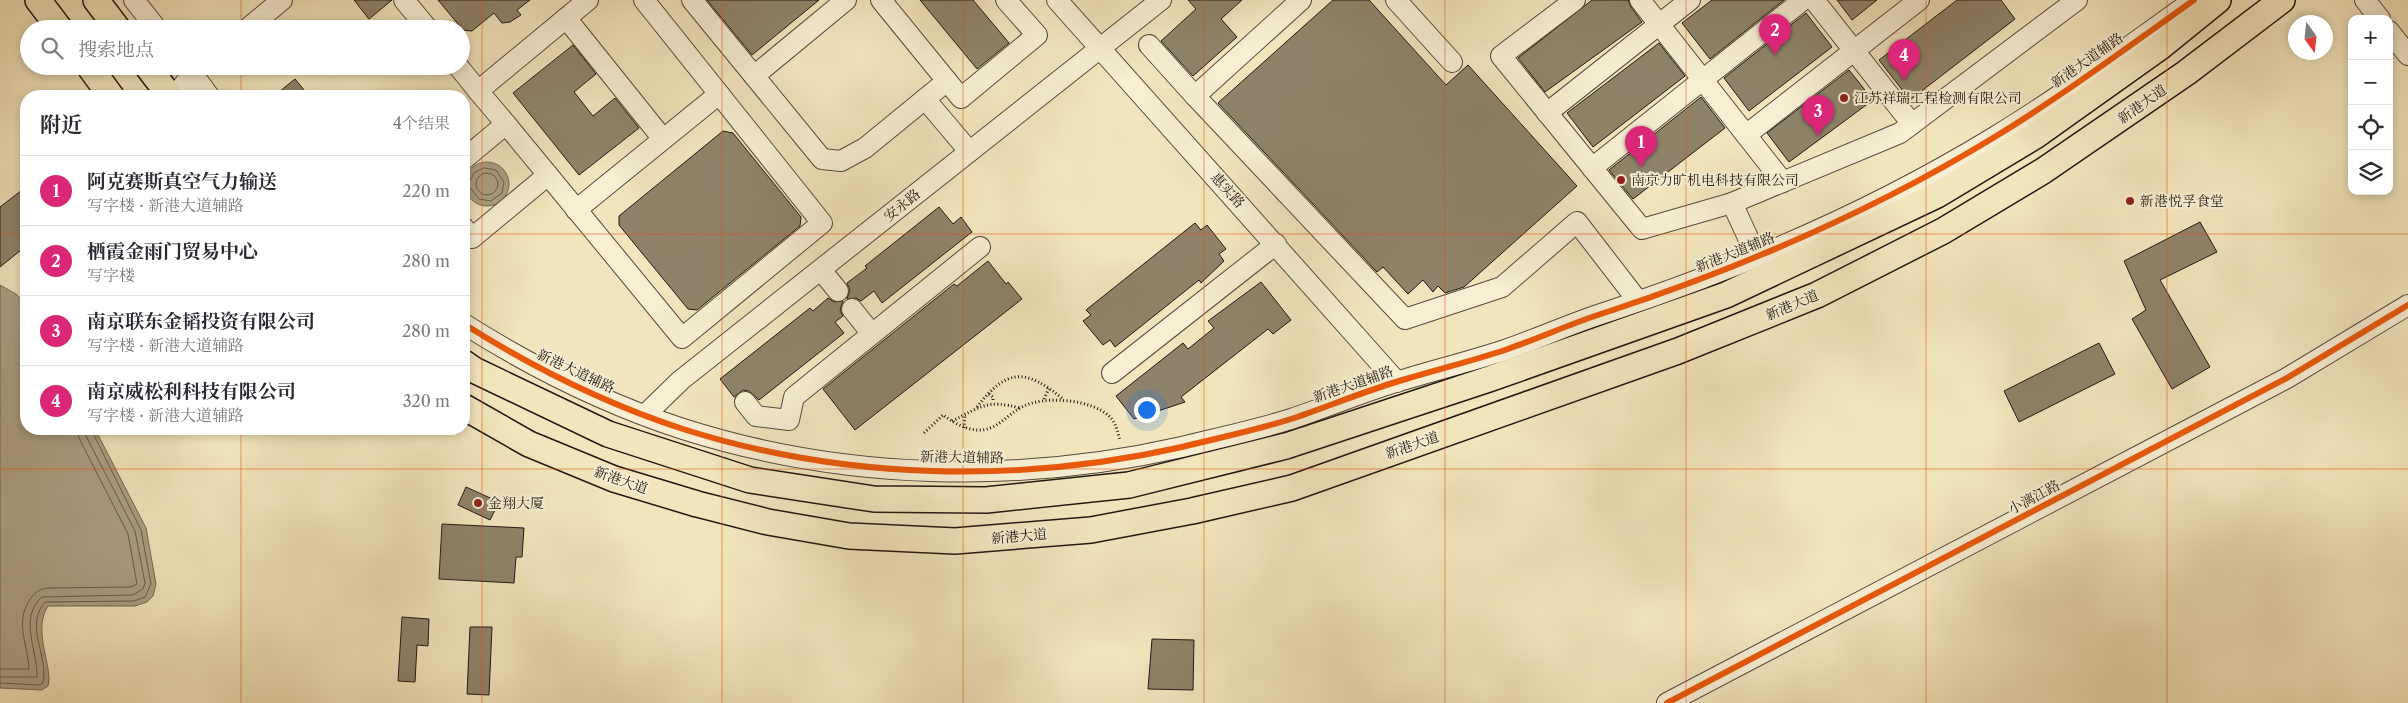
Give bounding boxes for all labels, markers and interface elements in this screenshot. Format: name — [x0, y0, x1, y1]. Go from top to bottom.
pin: 2 — [1759, 14, 1791, 55]
north arrow — [2288, 15, 2333, 60]
map controls — [2348, 15, 2393, 195]
button: + — [2348, 15, 2393, 60]
search box — [20, 20, 470, 75]
street label: 新港大道辅路 — [2047, 29, 2127, 91]
icon: search — [38, 34, 66, 62]
text: 搜索地点 — [78, 38, 154, 61]
pin: 4 — [1888, 39, 1920, 80]
button: − — [2348, 60, 2393, 105]
street label: 新港大道 — [2114, 81, 2170, 127]
place label: 江苏祥瑞工程检测有限公司 — [1854, 89, 2022, 107]
marker: 江苏祥瑞工程检测有限公司 — [1838, 92, 1850, 104]
pin: 3 — [1802, 95, 1834, 136]
button: locate — [2348, 105, 2393, 150]
text: 附近 — [40, 112, 82, 137]
text: 4个结果 — [393, 113, 450, 133]
pin: 1 — [1625, 126, 1657, 167]
button: layers — [2348, 150, 2393, 195]
street label: 惠实路 — [1207, 168, 1249, 212]
text: 阿克赛斯真空气力输送 — [87, 170, 277, 193]
place label: 南京力旷机电科技有限公司 — [1631, 171, 1799, 189]
marker: 南京力旷机电科技有限公司 — [1615, 174, 1627, 186]
text: 1 — [52, 181, 60, 201]
text: 220 m — [402, 181, 450, 201]
street label: 安永路 — [880, 185, 924, 225]
place label: 新港悦孚食堂 — [2140, 192, 2224, 210]
text: 写字楼 · 新港大道辅路 — [87, 195, 244, 215]
marker: 新港悦孚食堂 — [2124, 195, 2136, 207]
street label: 新港大道辅路 — [1693, 228, 1777, 276]
text: 栖霞金雨门贸易中心 — [87, 240, 258, 263]
text: 2 — [51, 251, 61, 271]
text: 280 m — [402, 251, 450, 271]
text: 写字楼 — [87, 265, 135, 285]
street label: 新港大道 — [1763, 286, 1821, 324]
text: 南京联东金韬投资有限公司 — [87, 310, 315, 333]
text: 3 — [51, 321, 61, 341]
text: 280 m — [402, 321, 450, 341]
text: 写字楼 · 新港大道辅路 — [87, 335, 244, 355]
street label: 新港大道辅路 — [534, 345, 618, 397]
street label: 新港大道辅路 — [1310, 362, 1396, 406]
text: 南京威松利科技有限公司 — [87, 380, 296, 403]
text: 4 — [51, 391, 61, 411]
text: 320 m — [403, 391, 450, 411]
your location — [1134, 397, 1160, 423]
text: 写字楼 · 新港大道辅路 — [87, 405, 244, 425]
street label: 新港大道 — [1383, 427, 1441, 463]
street label: 新港大道辅路 — [920, 447, 1004, 467]
street label: 新港大道 — [592, 462, 650, 498]
street label: 小漓江路 — [2005, 476, 2063, 518]
place label: 金翔大厦 — [488, 494, 544, 512]
marker: 金翔大厦 — [472, 497, 484, 509]
street label: 新港大道 — [990, 525, 1048, 547]

